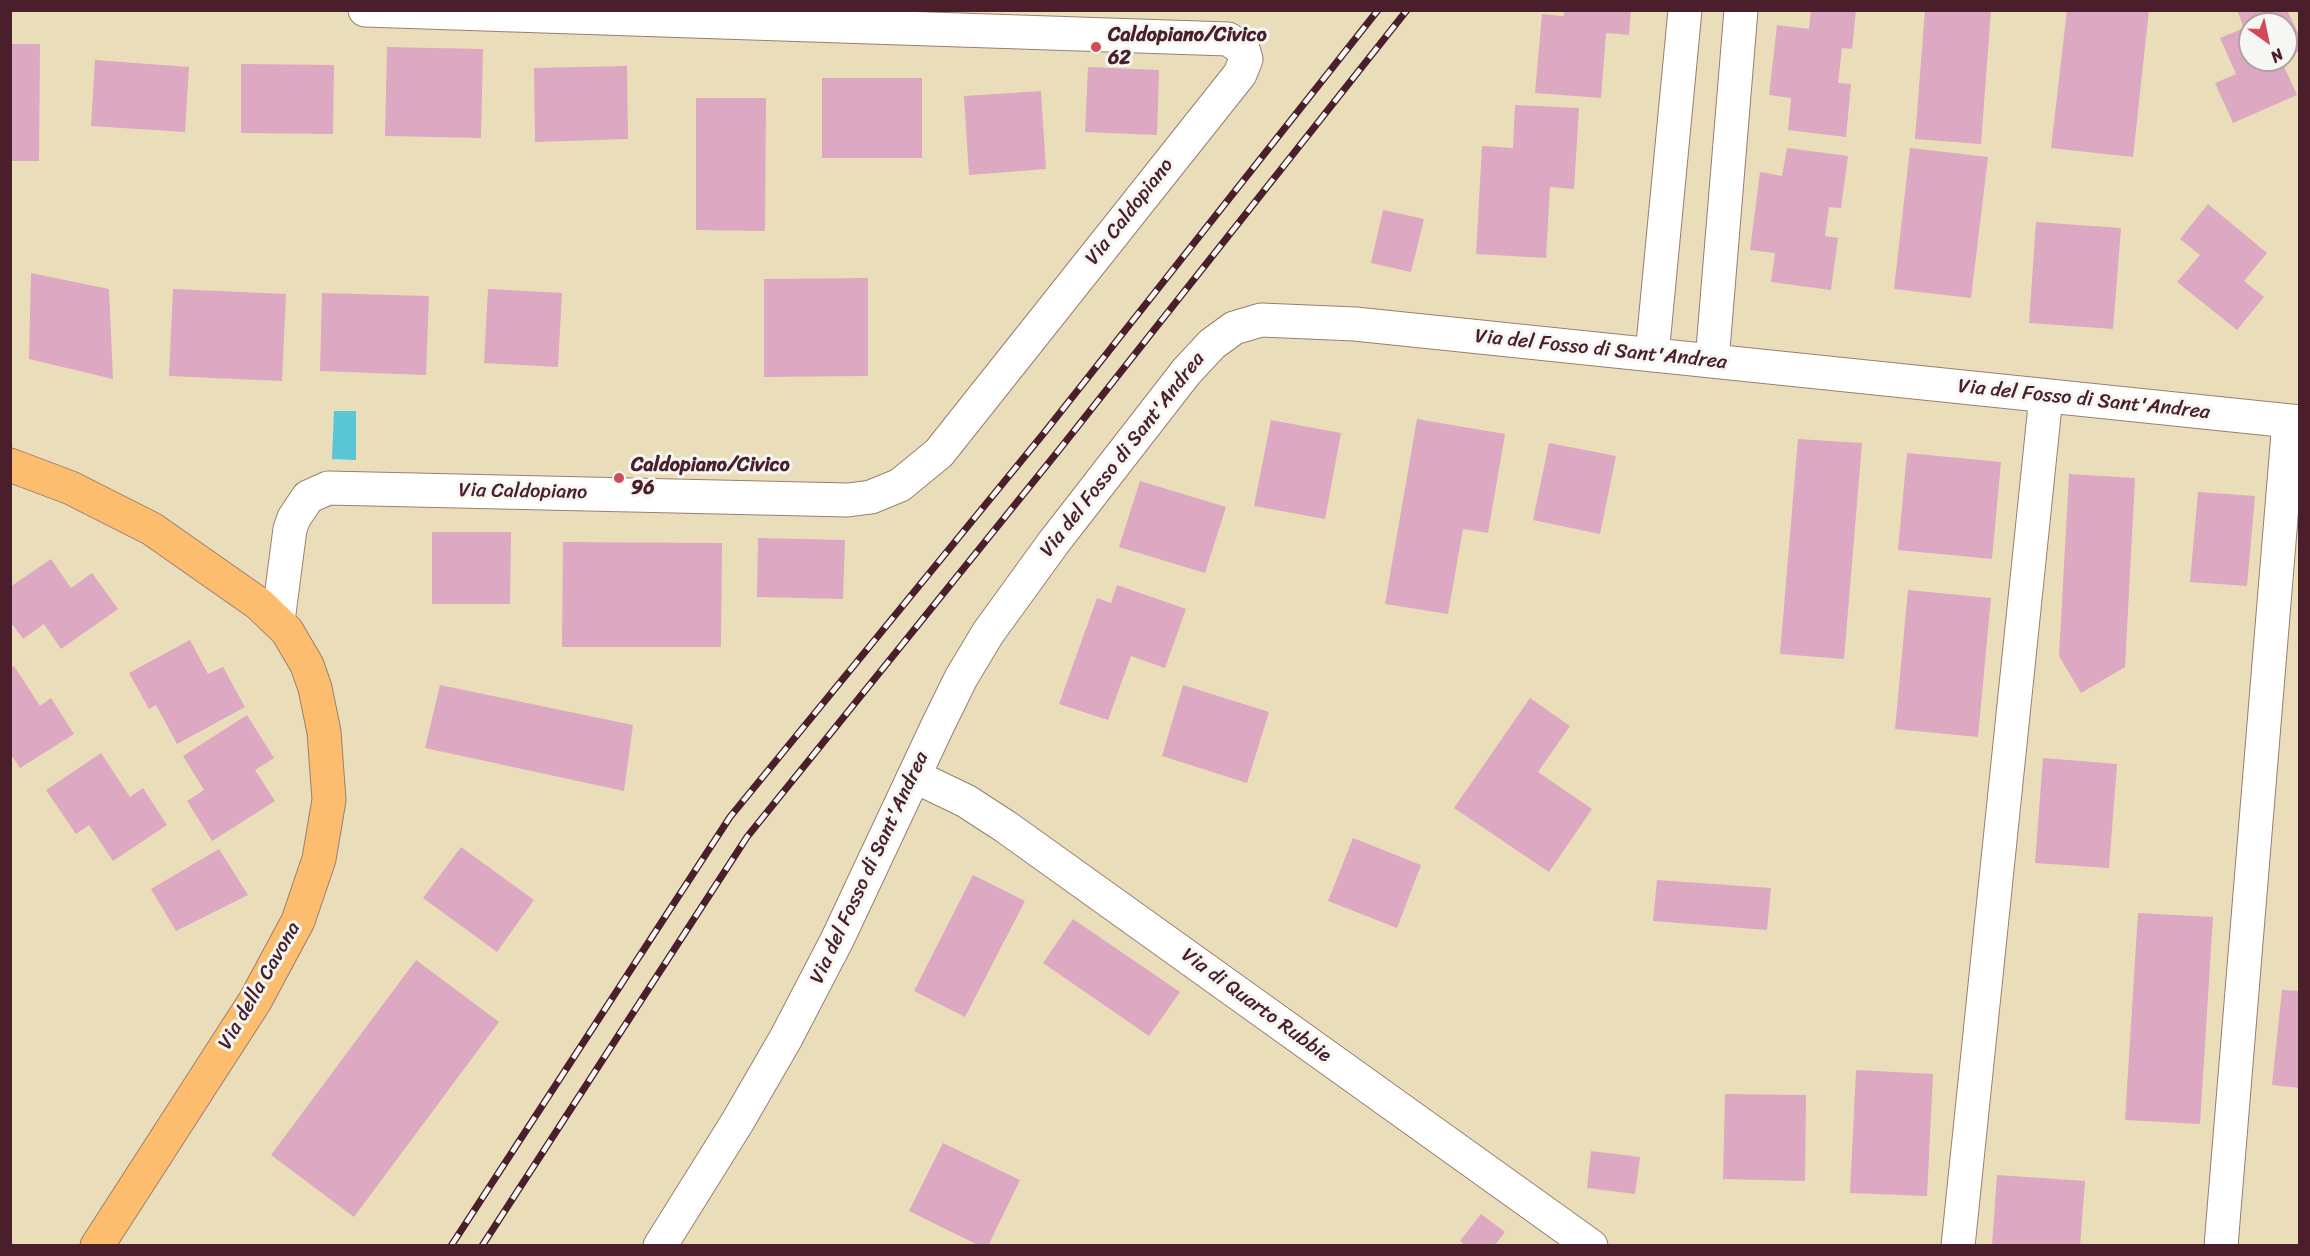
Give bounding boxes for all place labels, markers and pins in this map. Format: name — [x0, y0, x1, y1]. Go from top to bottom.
place label: Caldopiano/Civico 62 — [1108, 24, 1267, 71]
marker: Caldopiano/Civico 62 — [1089, 40, 1103, 54]
place label: Caldopiano/Civico 96 — [631, 454, 790, 501]
marker: Caldopiano/Civico 96 — [612, 471, 626, 485]

